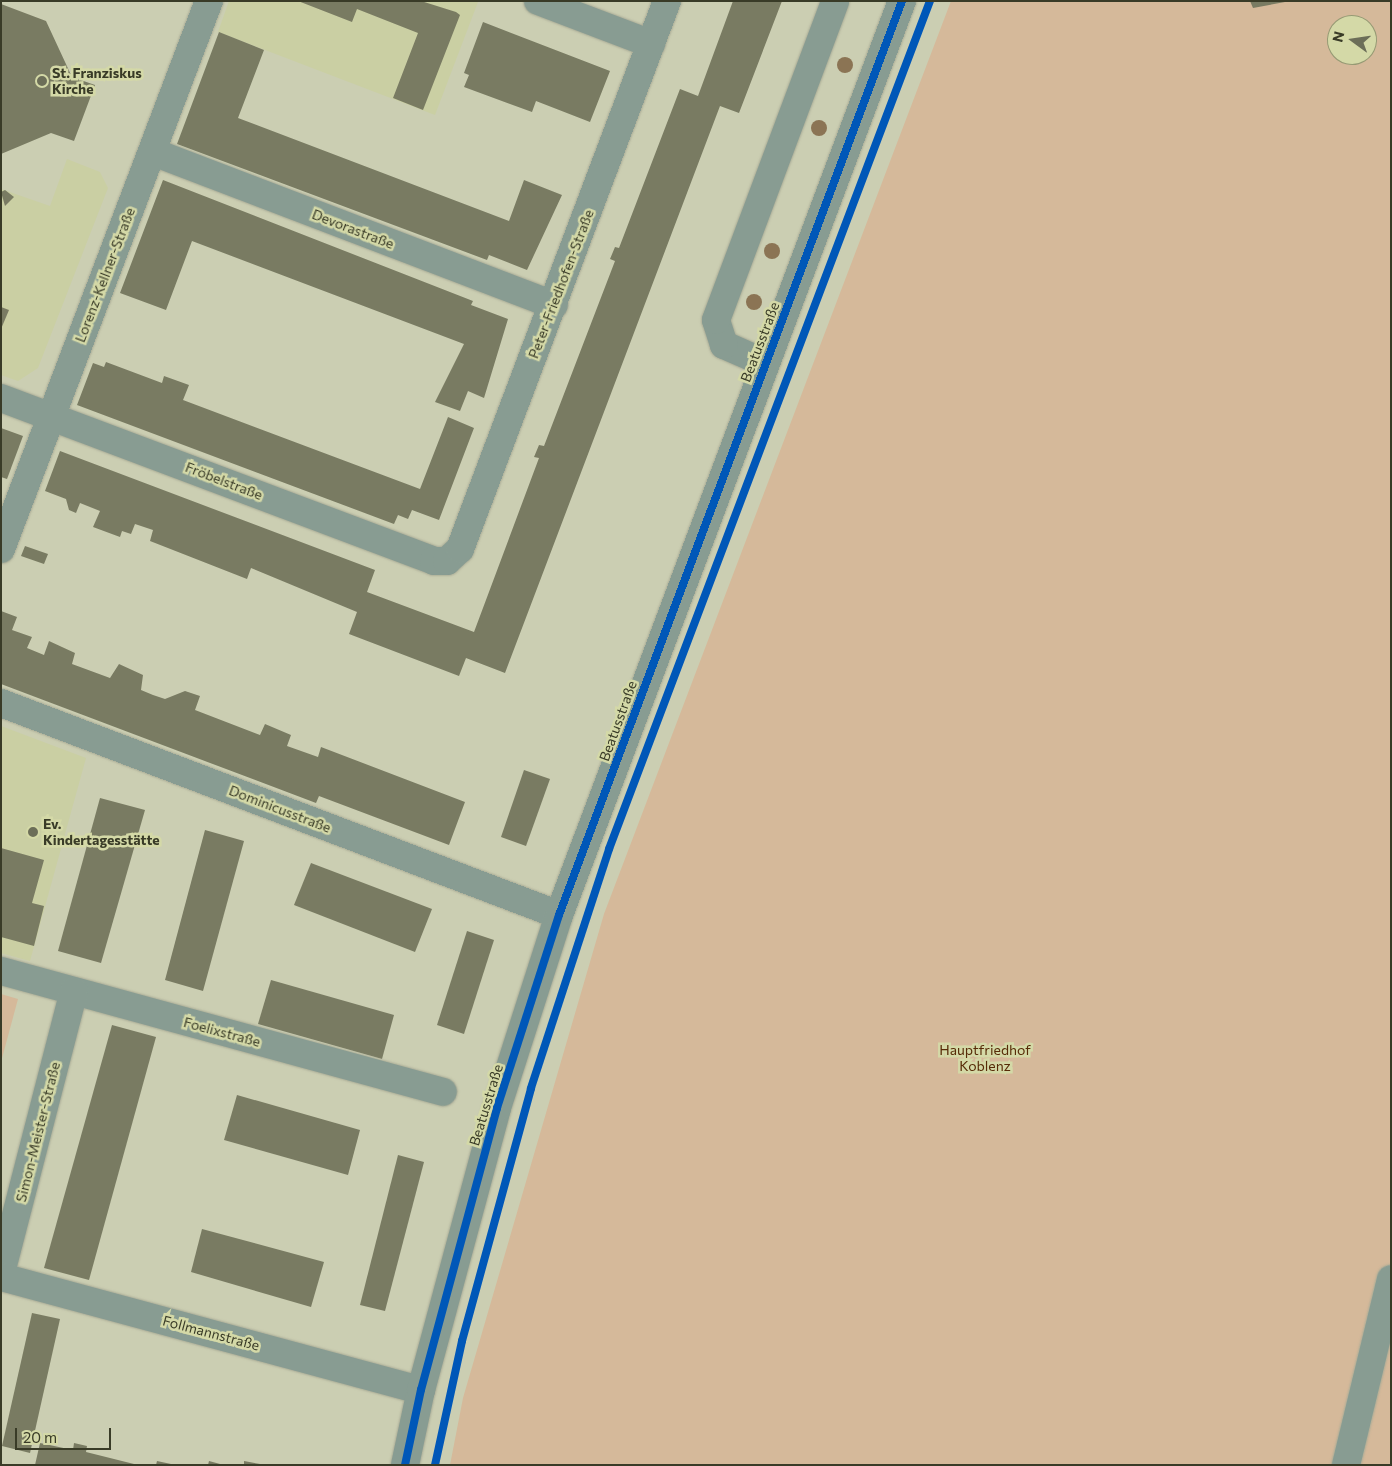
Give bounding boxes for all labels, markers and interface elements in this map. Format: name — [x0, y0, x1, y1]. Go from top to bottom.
north arrow — [1327, 15, 1377, 65]
text: N — [1328, 29, 1347, 44]
place label: St. Franziskus Kirche — [52, 65, 142, 98]
marker: St. Franziskus Kirche — [36, 75, 48, 87]
street label: Lorenz-Kellner-Straße — [72, 205, 138, 345]
street label: Devorastraße — [310, 206, 396, 252]
street label: Peter-Friedhofen-Straße — [525, 207, 597, 361]
street label: Beatusstraße — [737, 300, 783, 384]
street label: Fröbelstraße — [183, 459, 265, 503]
street label: Beatusstraße — [596, 678, 640, 764]
street label: Dominicusstraße — [227, 782, 333, 836]
place label: Ev. Kindertagesstätte — [43, 816, 160, 849]
marker: Ev. Kindertagesstätte — [27, 826, 39, 838]
street label: Foelixstraße — [182, 1014, 262, 1050]
park label: Hauptfriedhof Koblenz — [939, 1042, 1031, 1074]
street label: Simon-Meister-Straße — [12, 1060, 64, 1204]
street label: Beatusstraße — [466, 1062, 506, 1148]
street label: Follmannstraße — [161, 1312, 261, 1354]
scale bar — [18, 1418, 114, 1450]
text: 20 m — [23, 1428, 57, 1446]

